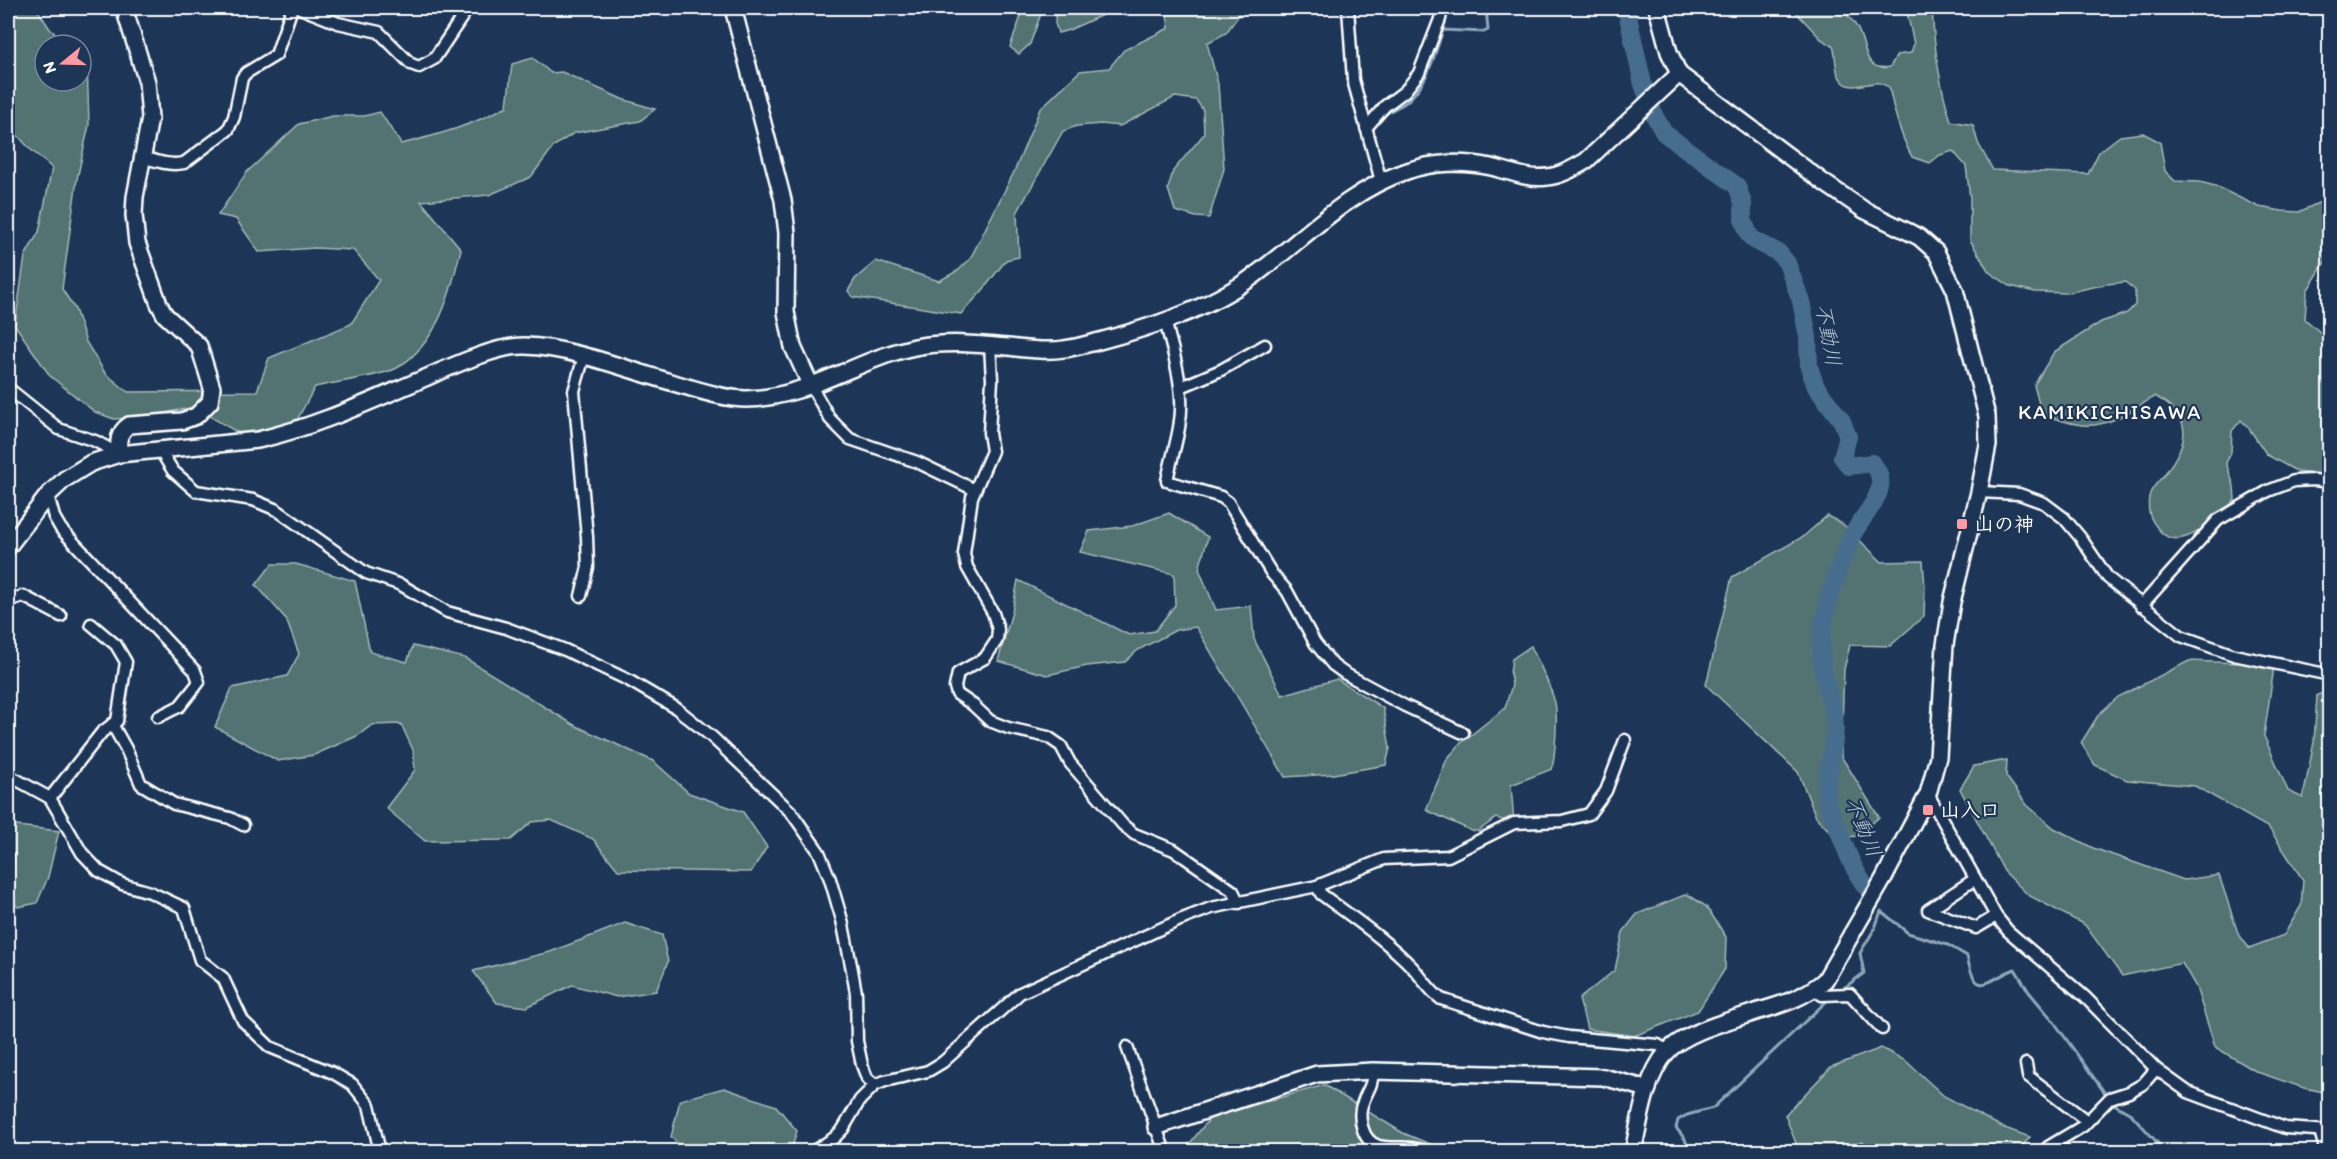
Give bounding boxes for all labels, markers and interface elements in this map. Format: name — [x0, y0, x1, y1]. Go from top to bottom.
north arrow — [33, 33, 93, 93]
text: N — [39, 60, 60, 76]
water label: 不動川 — [1811, 302, 1847, 368]
district label: KAMIKICHISAWA — [2018, 399, 2202, 424]
place label: 山の神 — [1974, 512, 2034, 536]
marker: 山の神 — [1955, 517, 1969, 531]
water label: 不動川 — [1841, 793, 1887, 861]
place label: 山入口 — [1940, 798, 2000, 822]
marker: 山入口 — [1921, 803, 1935, 817]

